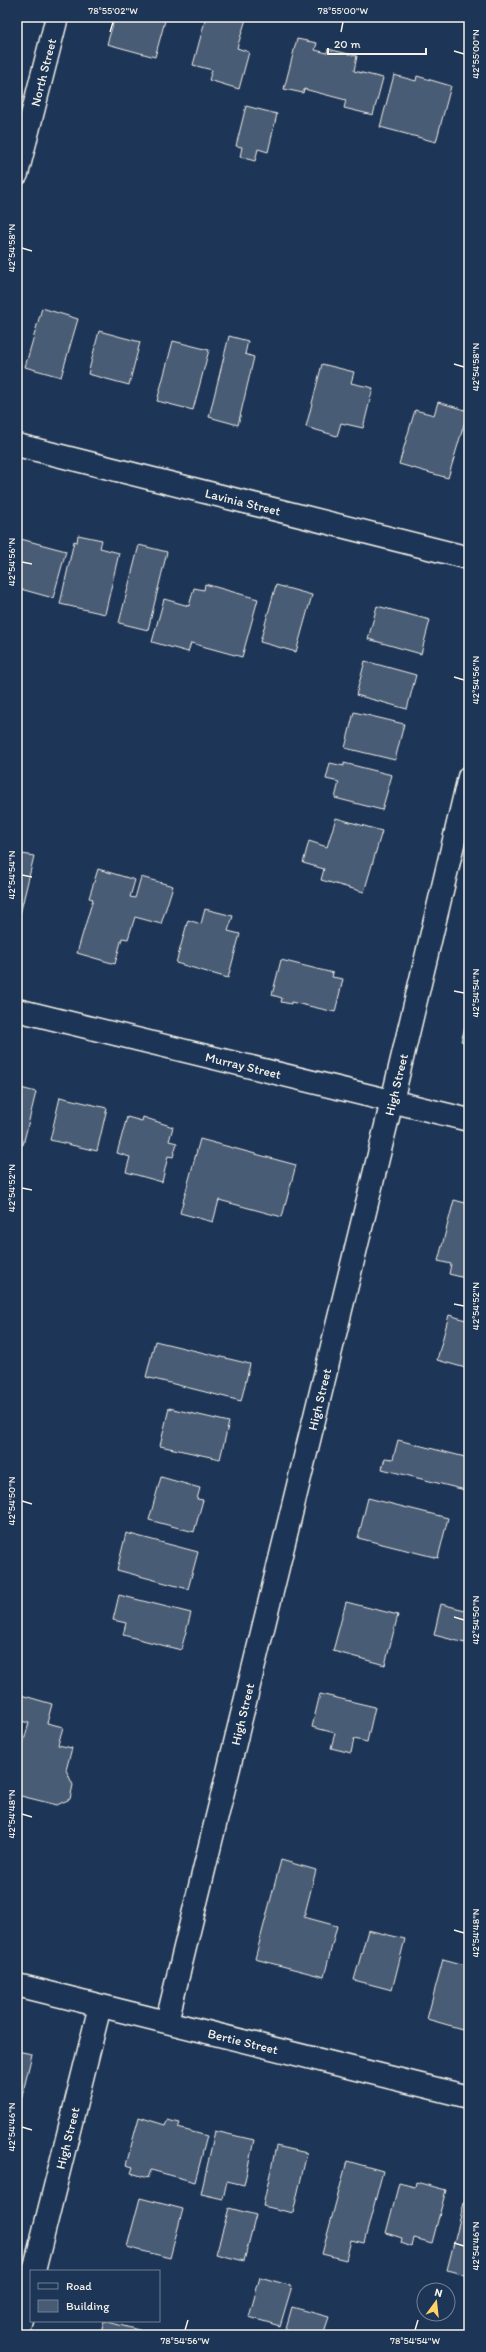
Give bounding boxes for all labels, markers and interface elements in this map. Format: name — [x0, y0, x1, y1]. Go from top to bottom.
text: 78°55'02"W — [88, 4, 138, 17]
text: 78°55'00"W — [318, 4, 369, 17]
text: 42°55'00"N — [469, 29, 482, 79]
scale bar — [328, 30, 426, 56]
street label: North Street — [27, 37, 59, 108]
text: 20 m — [334, 37, 361, 51]
text: 42°54'58"N — [5, 224, 18, 272]
text: 42°54'58"N — [469, 343, 482, 391]
street label: Lavinia Street — [204, 485, 283, 518]
text: 42°54'56"N — [5, 538, 18, 586]
text: 42°54'56"N — [469, 656, 482, 704]
text: 42°54'54"N — [5, 850, 18, 900]
text: 42°54'54"N — [469, 968, 482, 1018]
street label: Murray Street — [204, 1049, 283, 1082]
street label: High Street — [381, 1052, 411, 1117]
text: 42°54'52"N — [5, 1164, 18, 1212]
text: 42°54'52"N — [469, 1282, 482, 1330]
street label: High Street — [304, 1367, 334, 1432]
text: 42°54'50"N — [5, 1476, 18, 1526]
text: 42°54'50"N — [469, 1595, 482, 1645]
street label: High Street — [227, 1681, 257, 1747]
text: 42°54'48"N — [5, 1789, 18, 1839]
text: 42°54'48"N — [469, 1908, 482, 1958]
street label: Bertie Street — [206, 2025, 280, 2057]
text: 42°54'46"N — [5, 2102, 18, 2152]
street label: High Street — [52, 2105, 82, 2171]
text: 42°54'46"N — [469, 2221, 482, 2271]
legend — [30, 2270, 160, 2322]
text: Road — [66, 2279, 92, 2293]
north arrow — [416, 2282, 456, 2322]
text: N — [433, 2286, 444, 2300]
text: Building — [66, 2299, 110, 2313]
text: 78°54'56"W — [160, 2334, 210, 2347]
text: 78°54'54"W — [390, 2334, 440, 2347]

